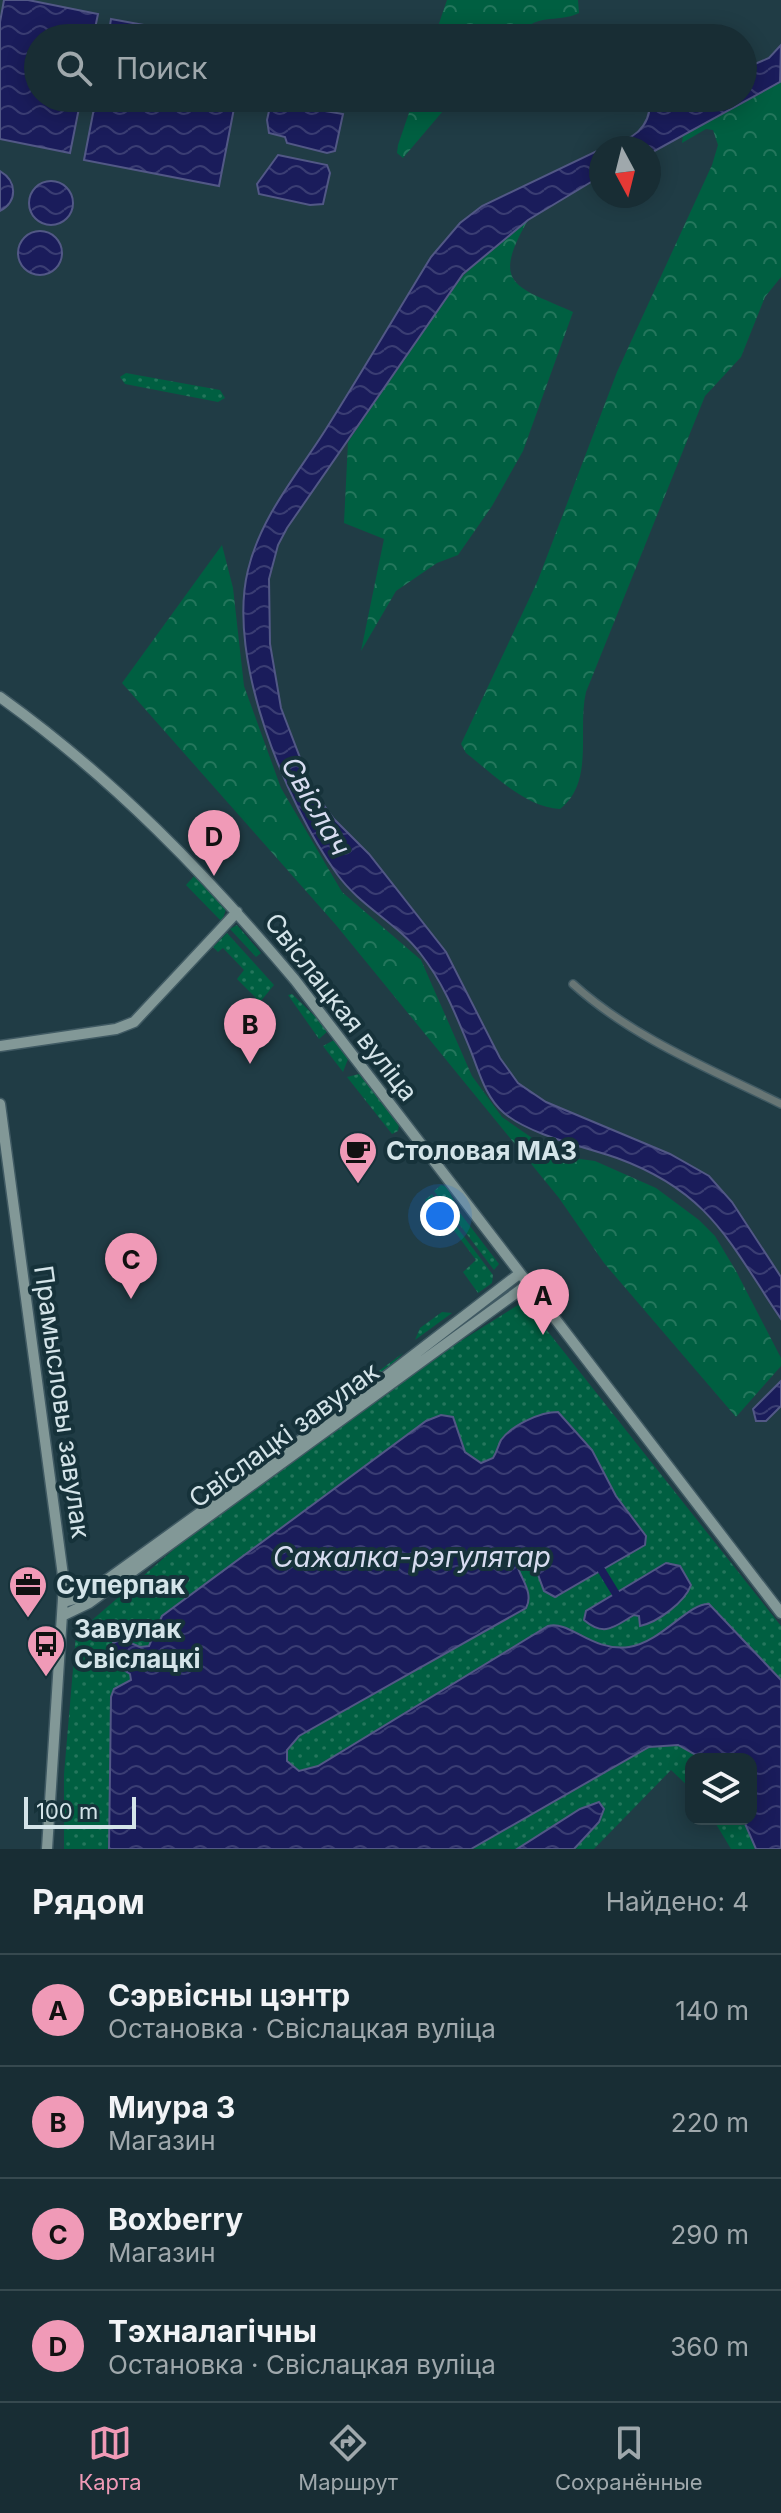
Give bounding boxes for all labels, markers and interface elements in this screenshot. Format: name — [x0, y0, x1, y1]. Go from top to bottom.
search box — [24, 24, 757, 112]
icon: search — [52, 46, 96, 90]
text: Поиск — [116, 50, 207, 86]
north arrow — [589, 136, 661, 208]
water label: Свіслач — [274, 750, 358, 862]
pin: D — [188, 810, 240, 876]
street label: Свіслацкая вуліца — [258, 907, 424, 1107]
pin: B — [224, 998, 276, 1064]
cafe icon: Столовая МАЗ — [337, 1130, 379, 1185]
place label: Столовая МАЗ — [386, 1135, 577, 1166]
your location — [420, 1196, 460, 1236]
pin: C — [105, 1233, 157, 1299]
street label: Прамысловы завулак — [28, 1264, 97, 1540]
pin: A — [517, 1269, 569, 1335]
street label: Свіслацкі завулак — [183, 1355, 385, 1514]
water label: Сажалка-рэгулятар — [273, 1540, 551, 1574]
office icon: Суперпак — [7, 1564, 49, 1619]
place label: Суперпак — [56, 1569, 186, 1600]
place label: Завулак Свіслацкі — [74, 1613, 201, 1674]
bus stop icon: Завулак Свіслацкі — [25, 1623, 67, 1678]
map controls — [685, 1753, 757, 1825]
button: layers — [685, 1753, 757, 1825]
scale bar — [24, 1793, 136, 1829]
text: 100 m — [36, 1798, 98, 1824]
text: Рядом — [32, 1881, 145, 1922]
text: Найдено: 4 — [606, 1886, 749, 1917]
text: Сэрвісны цэнтр — [108, 1977, 350, 2013]
text: A — [48, 1995, 68, 2026]
text: 140 m — [675, 1995, 749, 2026]
text: Остановка · Свіслацкая вуліца — [108, 2013, 496, 2044]
text: Миура 3 — [108, 2089, 235, 2125]
text: B — [49, 2107, 67, 2138]
text: 220 m — [671, 2107, 749, 2138]
text: Магазин — [108, 2125, 216, 2156]
text: Boxberry — [108, 2201, 243, 2237]
text: C — [48, 2219, 68, 2250]
text: 290 m — [671, 2219, 749, 2250]
text: Магазин — [108, 2237, 216, 2268]
text: Тэхналагічны — [108, 2313, 317, 2349]
text: D — [49, 2331, 67, 2362]
text: 360 m — [670, 2331, 749, 2362]
text: Остановка · Свіслацкая вуліца — [108, 2349, 496, 2380]
tab: Карта — [78, 2421, 142, 2495]
tab: Маршрут — [298, 2421, 398, 2495]
tab: Сохранённые — [555, 2421, 703, 2495]

